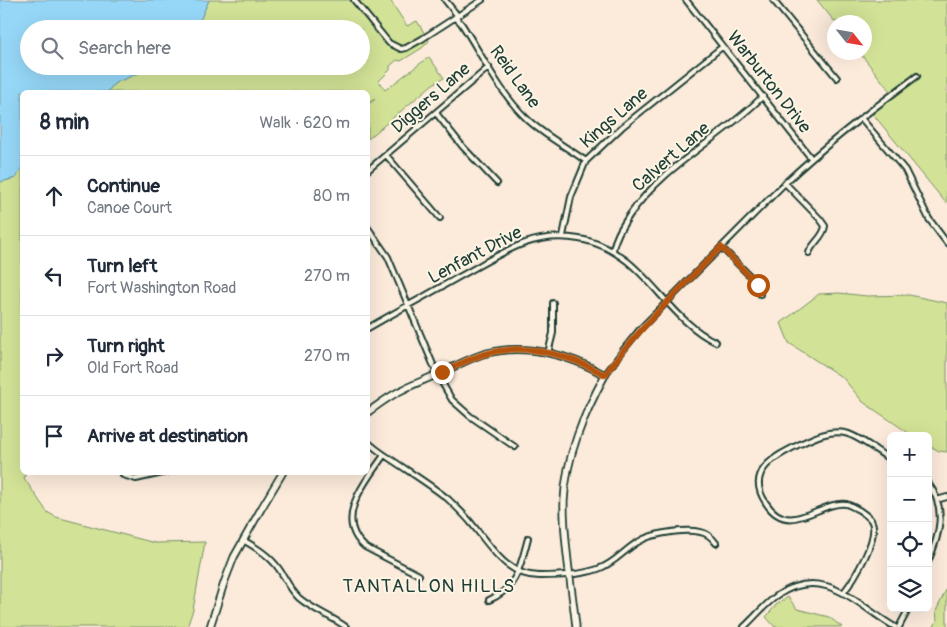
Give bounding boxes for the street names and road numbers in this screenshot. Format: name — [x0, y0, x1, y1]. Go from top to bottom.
street label: Warburton Drive — [722, 26, 816, 138]
street label: Reid Lane — [484, 41, 546, 113]
street label: Diggers Lane — [387, 57, 475, 138]
street label: Kings Lane — [575, 82, 653, 154]
street label: Calvert Lane — [627, 117, 715, 197]
street label: Lenfant Drive — [424, 221, 526, 289]

